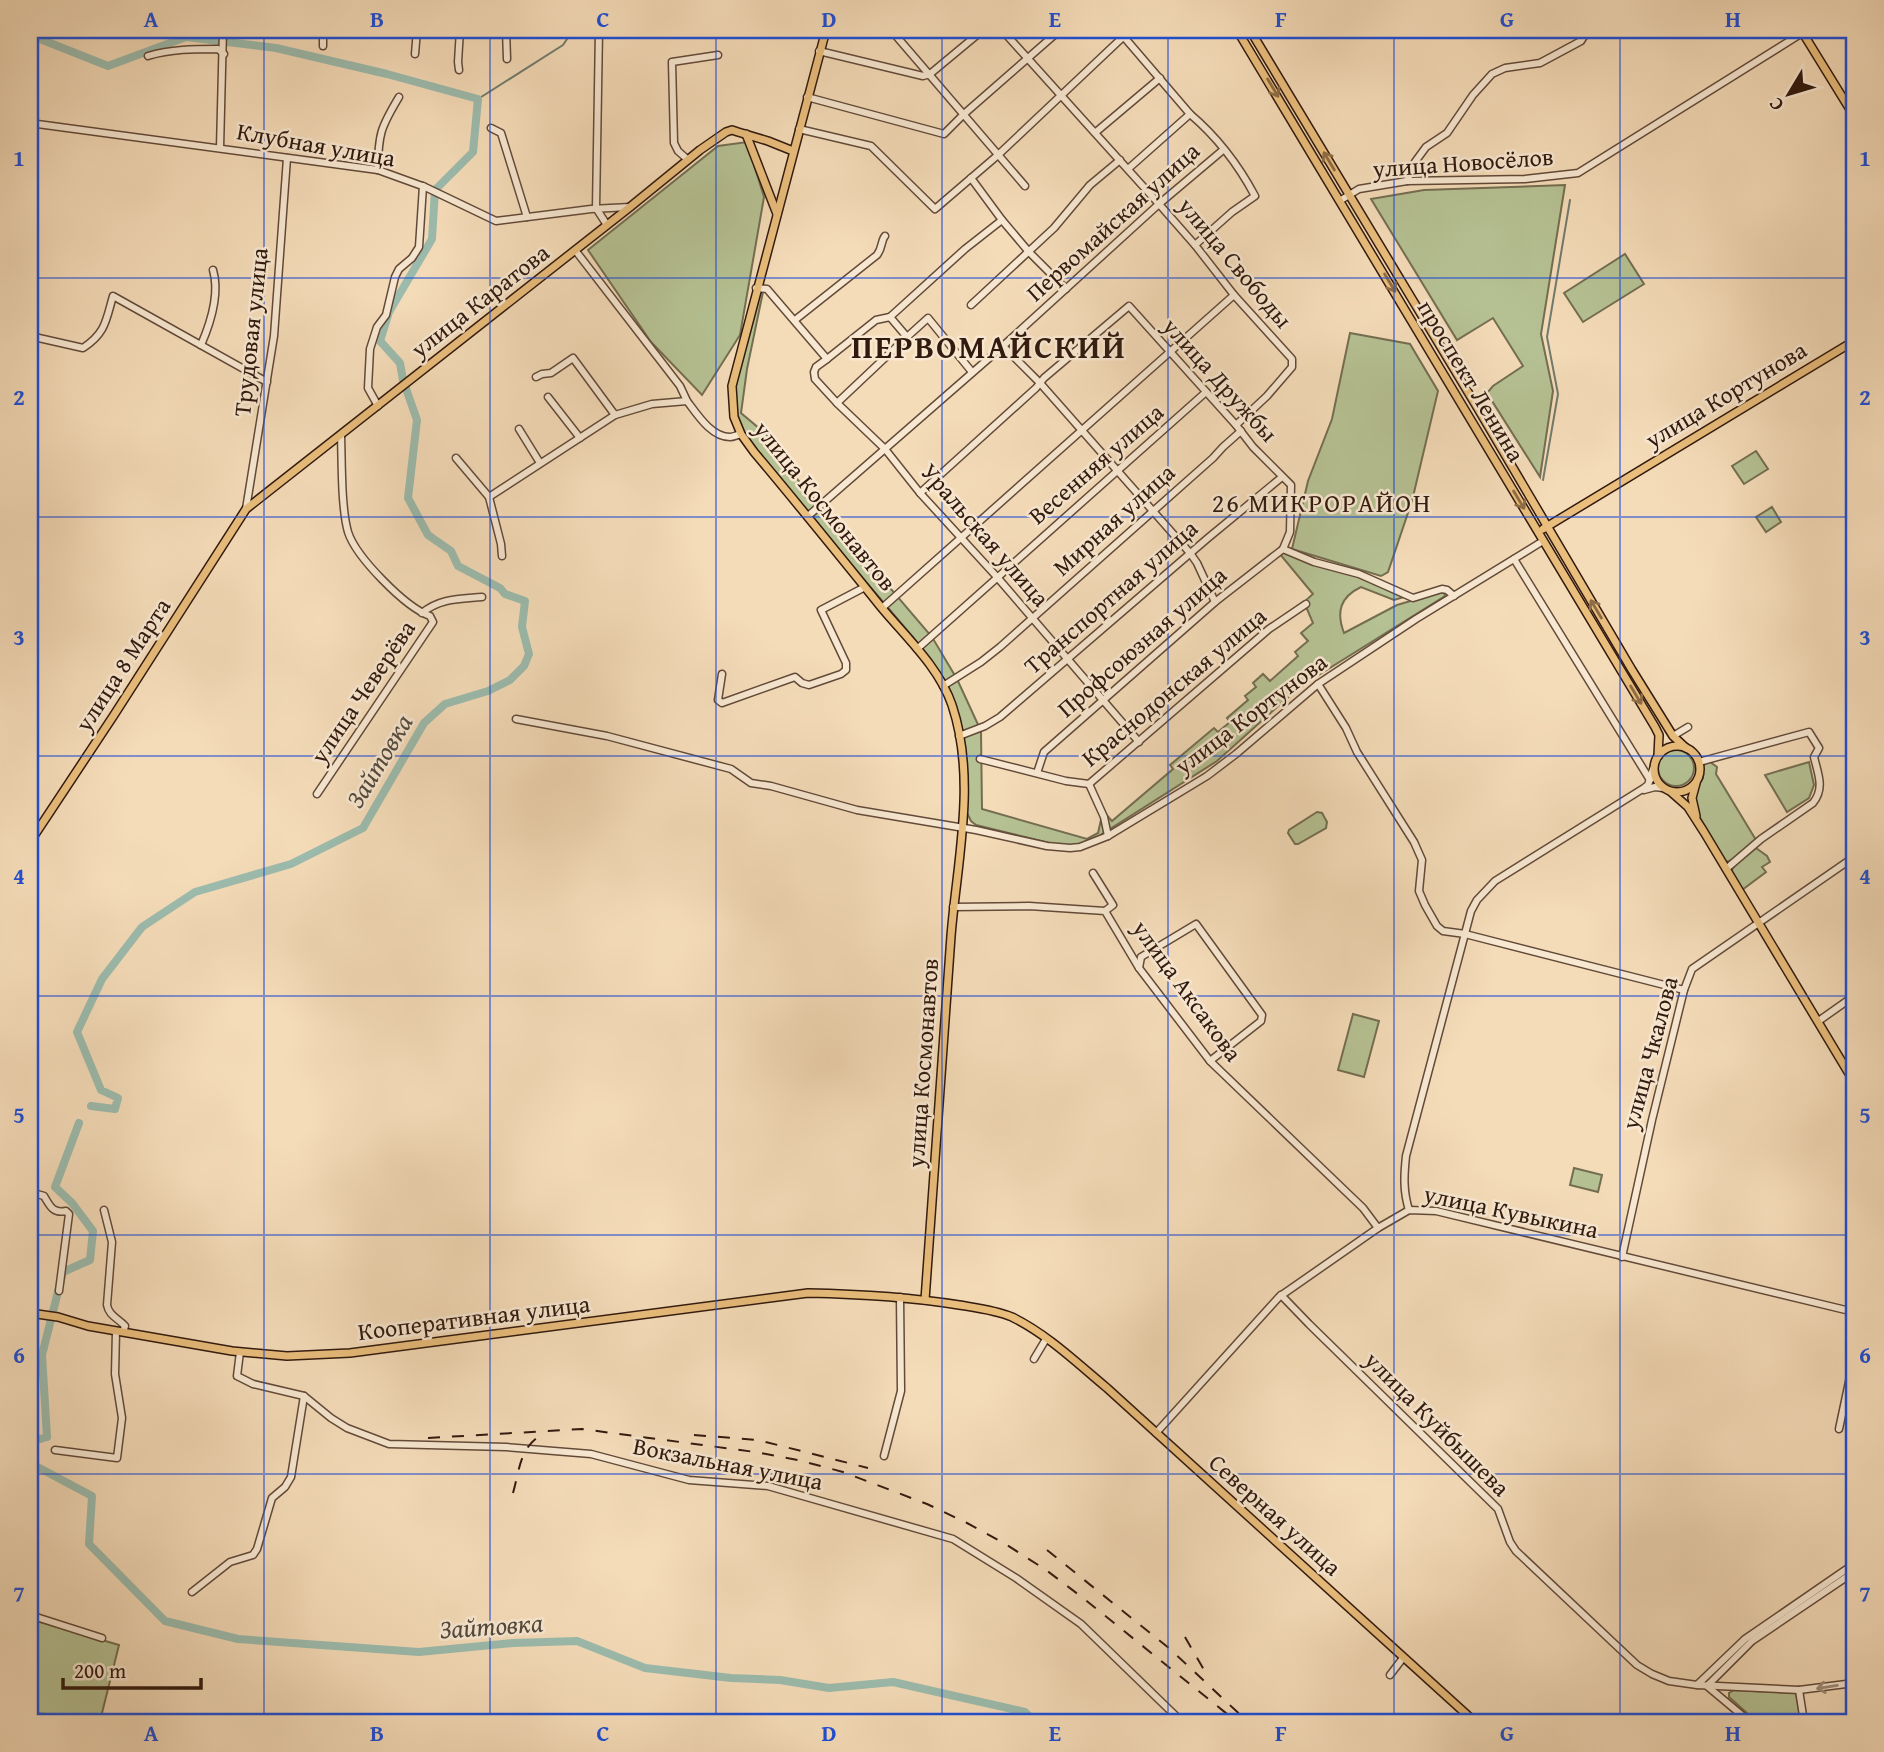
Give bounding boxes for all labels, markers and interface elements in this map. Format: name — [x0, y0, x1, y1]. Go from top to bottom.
text: A — [144, 2, 159, 35]
text: B — [370, 2, 384, 35]
text: C — [596, 2, 610, 35]
text: D — [822, 2, 837, 35]
text: E — [1049, 2, 1061, 35]
text: F — [1275, 2, 1287, 35]
text: G — [1500, 2, 1514, 35]
text: H — [1725, 2, 1741, 35]
north arrow — [1755, 60, 1825, 130]
one-way arrow — [1266, 78, 1280, 98]
text: С — [1761, 91, 1790, 117]
street label: Клубная улица — [234, 113, 398, 176]
street label: Первомайская улица — [1018, 134, 1208, 309]
street label: улица Новосёлов — [1370, 139, 1555, 186]
text: 1 — [13, 141, 25, 174]
text: 1 — [1859, 141, 1871, 174]
one-way arrow — [1322, 151, 1336, 171]
street label: улица Свободы — [1169, 189, 1301, 336]
street label: улица Каратова — [402, 235, 557, 367]
street label: Трудовая улица — [224, 245, 277, 418]
one-way arrow — [1384, 272, 1398, 292]
street label: проспект Ленина — [1409, 293, 1534, 469]
street label: улица Дружбы — [1154, 309, 1286, 450]
district label: ПЕРВОМАЙСКИЙ — [851, 323, 1127, 370]
street label: улица Кортунова — [1637, 332, 1814, 457]
text: 2 — [13, 380, 25, 413]
text: 2 — [1859, 380, 1871, 413]
street label: Весенняя улица — [1020, 395, 1171, 532]
street label: улица Космонавтов — [745, 412, 905, 598]
street label: Уральская улица — [913, 455, 1058, 615]
street label: Мирная улица — [1045, 455, 1183, 584]
district label: 26 МИКРОРАЙОН — [1212, 483, 1432, 522]
one-way arrow — [1512, 489, 1526, 509]
street label: Транспортная улица — [1016, 511, 1206, 682]
street label: Профсоюзная улица — [1049, 558, 1235, 725]
street label: улица 8 Марта — [66, 590, 179, 739]
street label: Краснодонская улица — [1074, 598, 1274, 775]
one-way arrow — [1588, 600, 1602, 620]
street label: улица Чеверёва — [301, 613, 424, 771]
text: 3 — [13, 620, 25, 653]
text: 3 — [1859, 620, 1871, 653]
street label: улица Кортунова — [1166, 644, 1335, 783]
one-way arrow — [1629, 684, 1643, 704]
water label: Зайтовка — [335, 706, 422, 815]
text: 4 — [13, 859, 25, 892]
text: 4 — [1859, 859, 1871, 892]
street label: улица Аксакова — [1124, 912, 1251, 1069]
street label: улица Космонавтов — [898, 957, 947, 1170]
street label: улица Чкалова — [1612, 972, 1687, 1134]
text: 5 — [13, 1098, 25, 1131]
text: 5 — [1859, 1098, 1871, 1131]
street label: улица Кувыкина — [1420, 1176, 1602, 1247]
street label: Кооперативная улица — [356, 1286, 593, 1349]
text: 6 — [13, 1338, 25, 1371]
text: 6 — [1859, 1338, 1871, 1371]
street label: улица Куйбышева — [1356, 1342, 1518, 1505]
street label: Вокзальная улица — [630, 1428, 826, 1499]
street label: Северная улица — [1201, 1445, 1350, 1584]
text: 7 — [13, 1577, 25, 1610]
text: 7 — [1859, 1577, 1871, 1610]
water label: Зайтовка — [438, 1602, 544, 1649]
scale bar — [63, 1647, 201, 1691]
text: 200 m — [74, 1655, 126, 1686]
one-way arrow — [1816, 1681, 1839, 1694]
text: A — [144, 1716, 159, 1749]
text: B — [370, 1716, 384, 1749]
text: C — [596, 1716, 610, 1749]
text: D — [822, 1716, 837, 1749]
text: E — [1049, 1716, 1061, 1749]
text: F — [1275, 1716, 1287, 1749]
text: G — [1500, 1716, 1514, 1749]
text: H — [1725, 1716, 1741, 1749]

